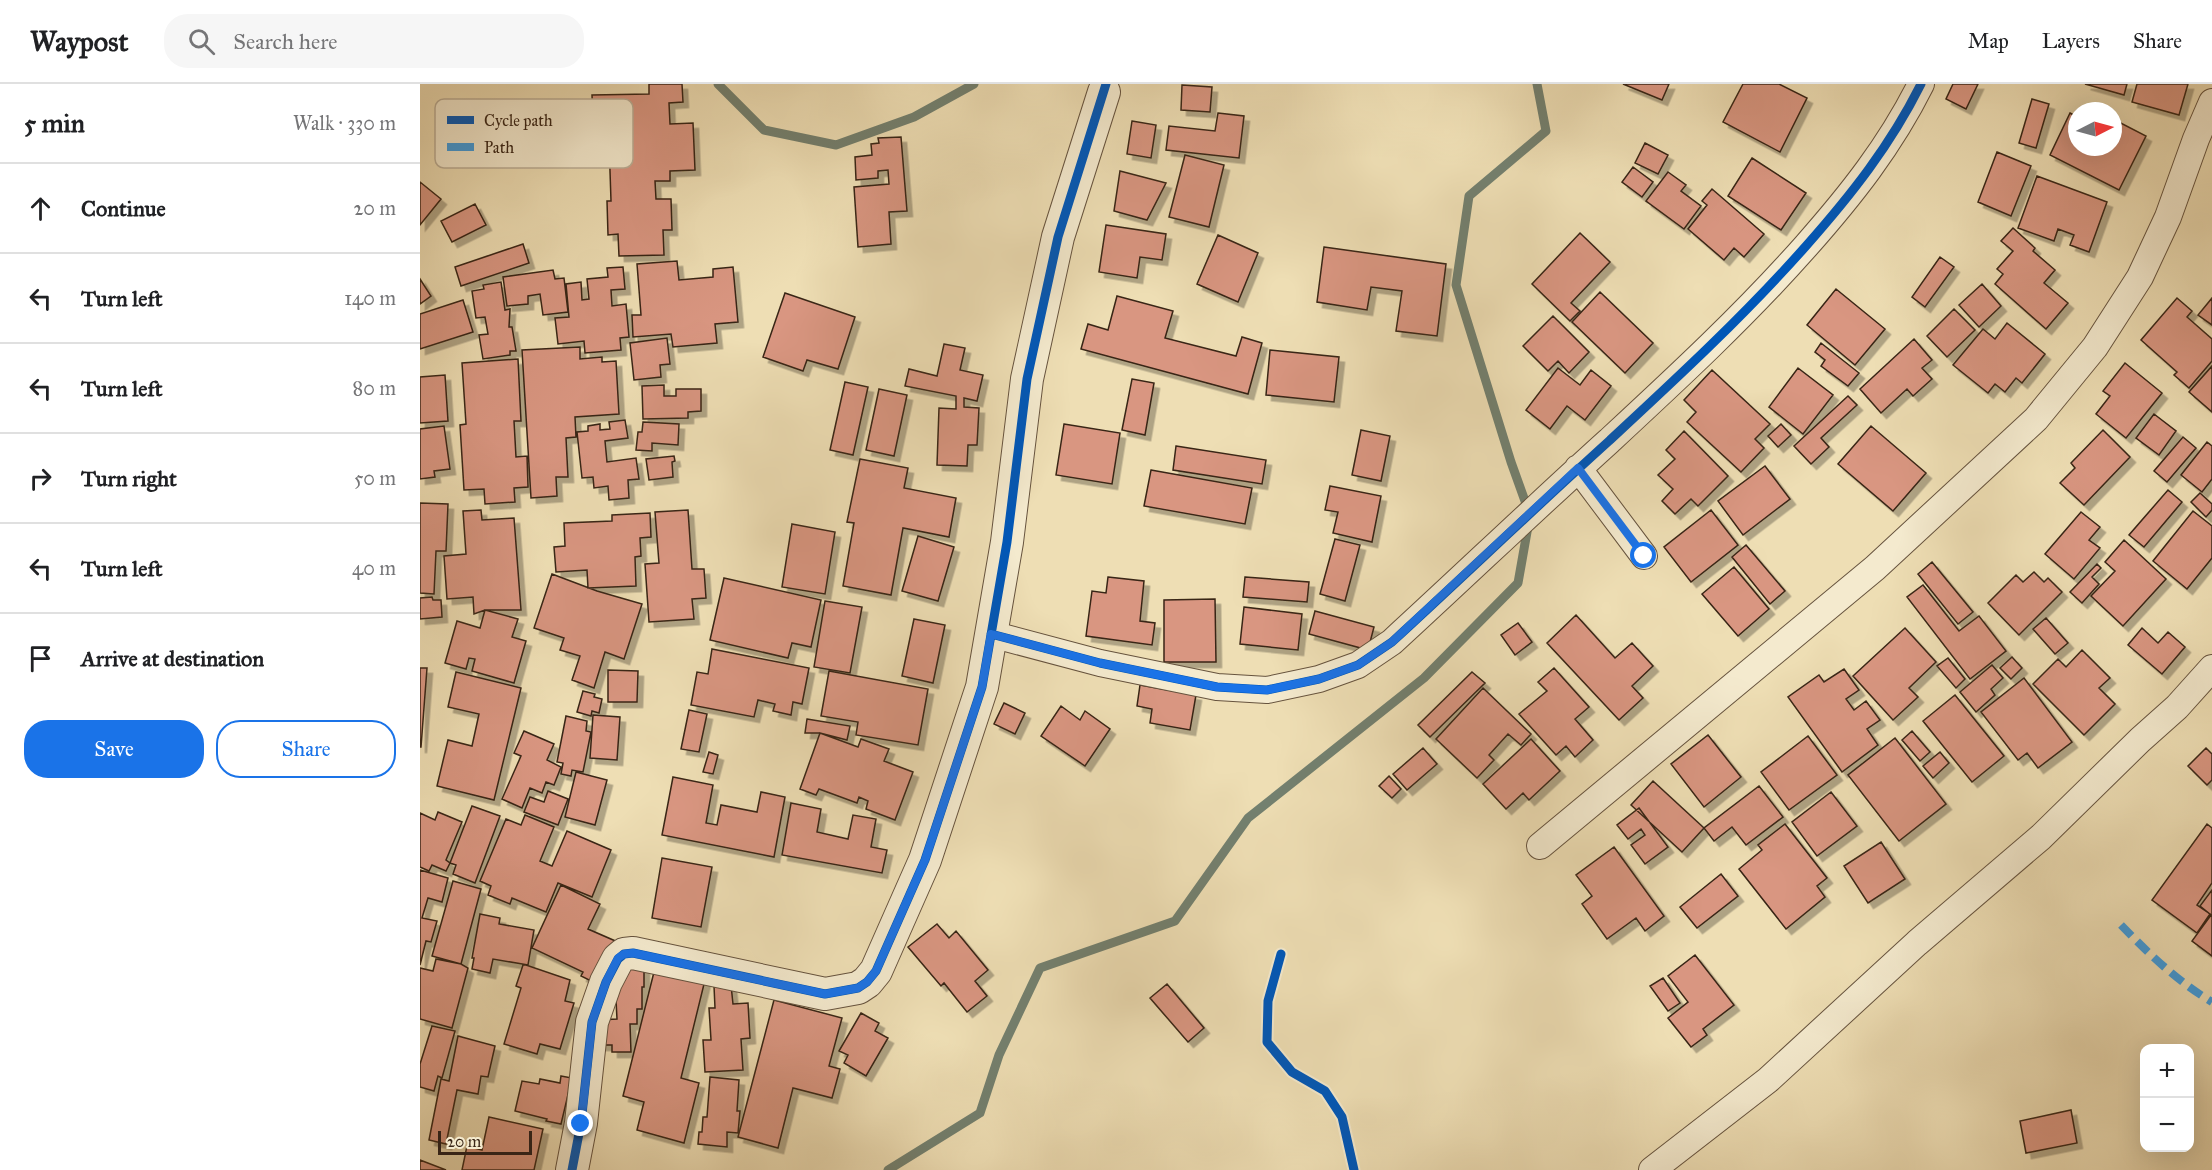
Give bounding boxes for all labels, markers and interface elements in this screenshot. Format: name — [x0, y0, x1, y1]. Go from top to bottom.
search box — [164, 14, 584, 68]
text: Waypost — [30, 24, 128, 59]
icon: search — [185, 25, 218, 58]
text: Search here — [233, 28, 337, 55]
text: Map — [1968, 28, 2009, 54]
text: Layers — [2042, 28, 2100, 54]
text: Share — [2133, 28, 2182, 54]
legend — [435, 99, 633, 168]
north arrow — [2068, 102, 2122, 156]
text: 5 min — [24, 107, 85, 139]
text: Walk · 330 m — [293, 111, 396, 135]
text: Cycle path — [484, 111, 553, 130]
text: Path — [484, 138, 514, 157]
icon: ahead — [24, 192, 57, 225]
text: Continue — [81, 195, 166, 222]
text: 20 m — [353, 196, 396, 220]
icon: left — [24, 282, 57, 315]
text: Turn left — [81, 285, 163, 312]
text: 140 m — [344, 286, 396, 310]
icon: left — [24, 372, 57, 405]
text: Turn left — [81, 375, 163, 402]
text: 80 m — [353, 376, 396, 400]
icon: right — [24, 462, 57, 495]
text: Turn right — [81, 465, 177, 492]
text: 50 m — [354, 466, 396, 490]
route start — [1630, 542, 1656, 568]
icon: left — [24, 552, 57, 585]
text: Turn left — [81, 555, 163, 582]
text: 40 m — [352, 556, 396, 580]
icon: arrive — [24, 642, 57, 675]
text: Arrive at destination — [81, 645, 264, 672]
button: Save — [24, 720, 204, 778]
button: Share — [216, 720, 396, 778]
map controls — [2140, 1044, 2194, 1152]
button: + — [2140, 1044, 2194, 1098]
button: − — [2140, 1098, 2194, 1152]
route end — [567, 1110, 593, 1136]
scale bar — [438, 1128, 532, 1156]
text: 20 m — [447, 1132, 481, 1151]

